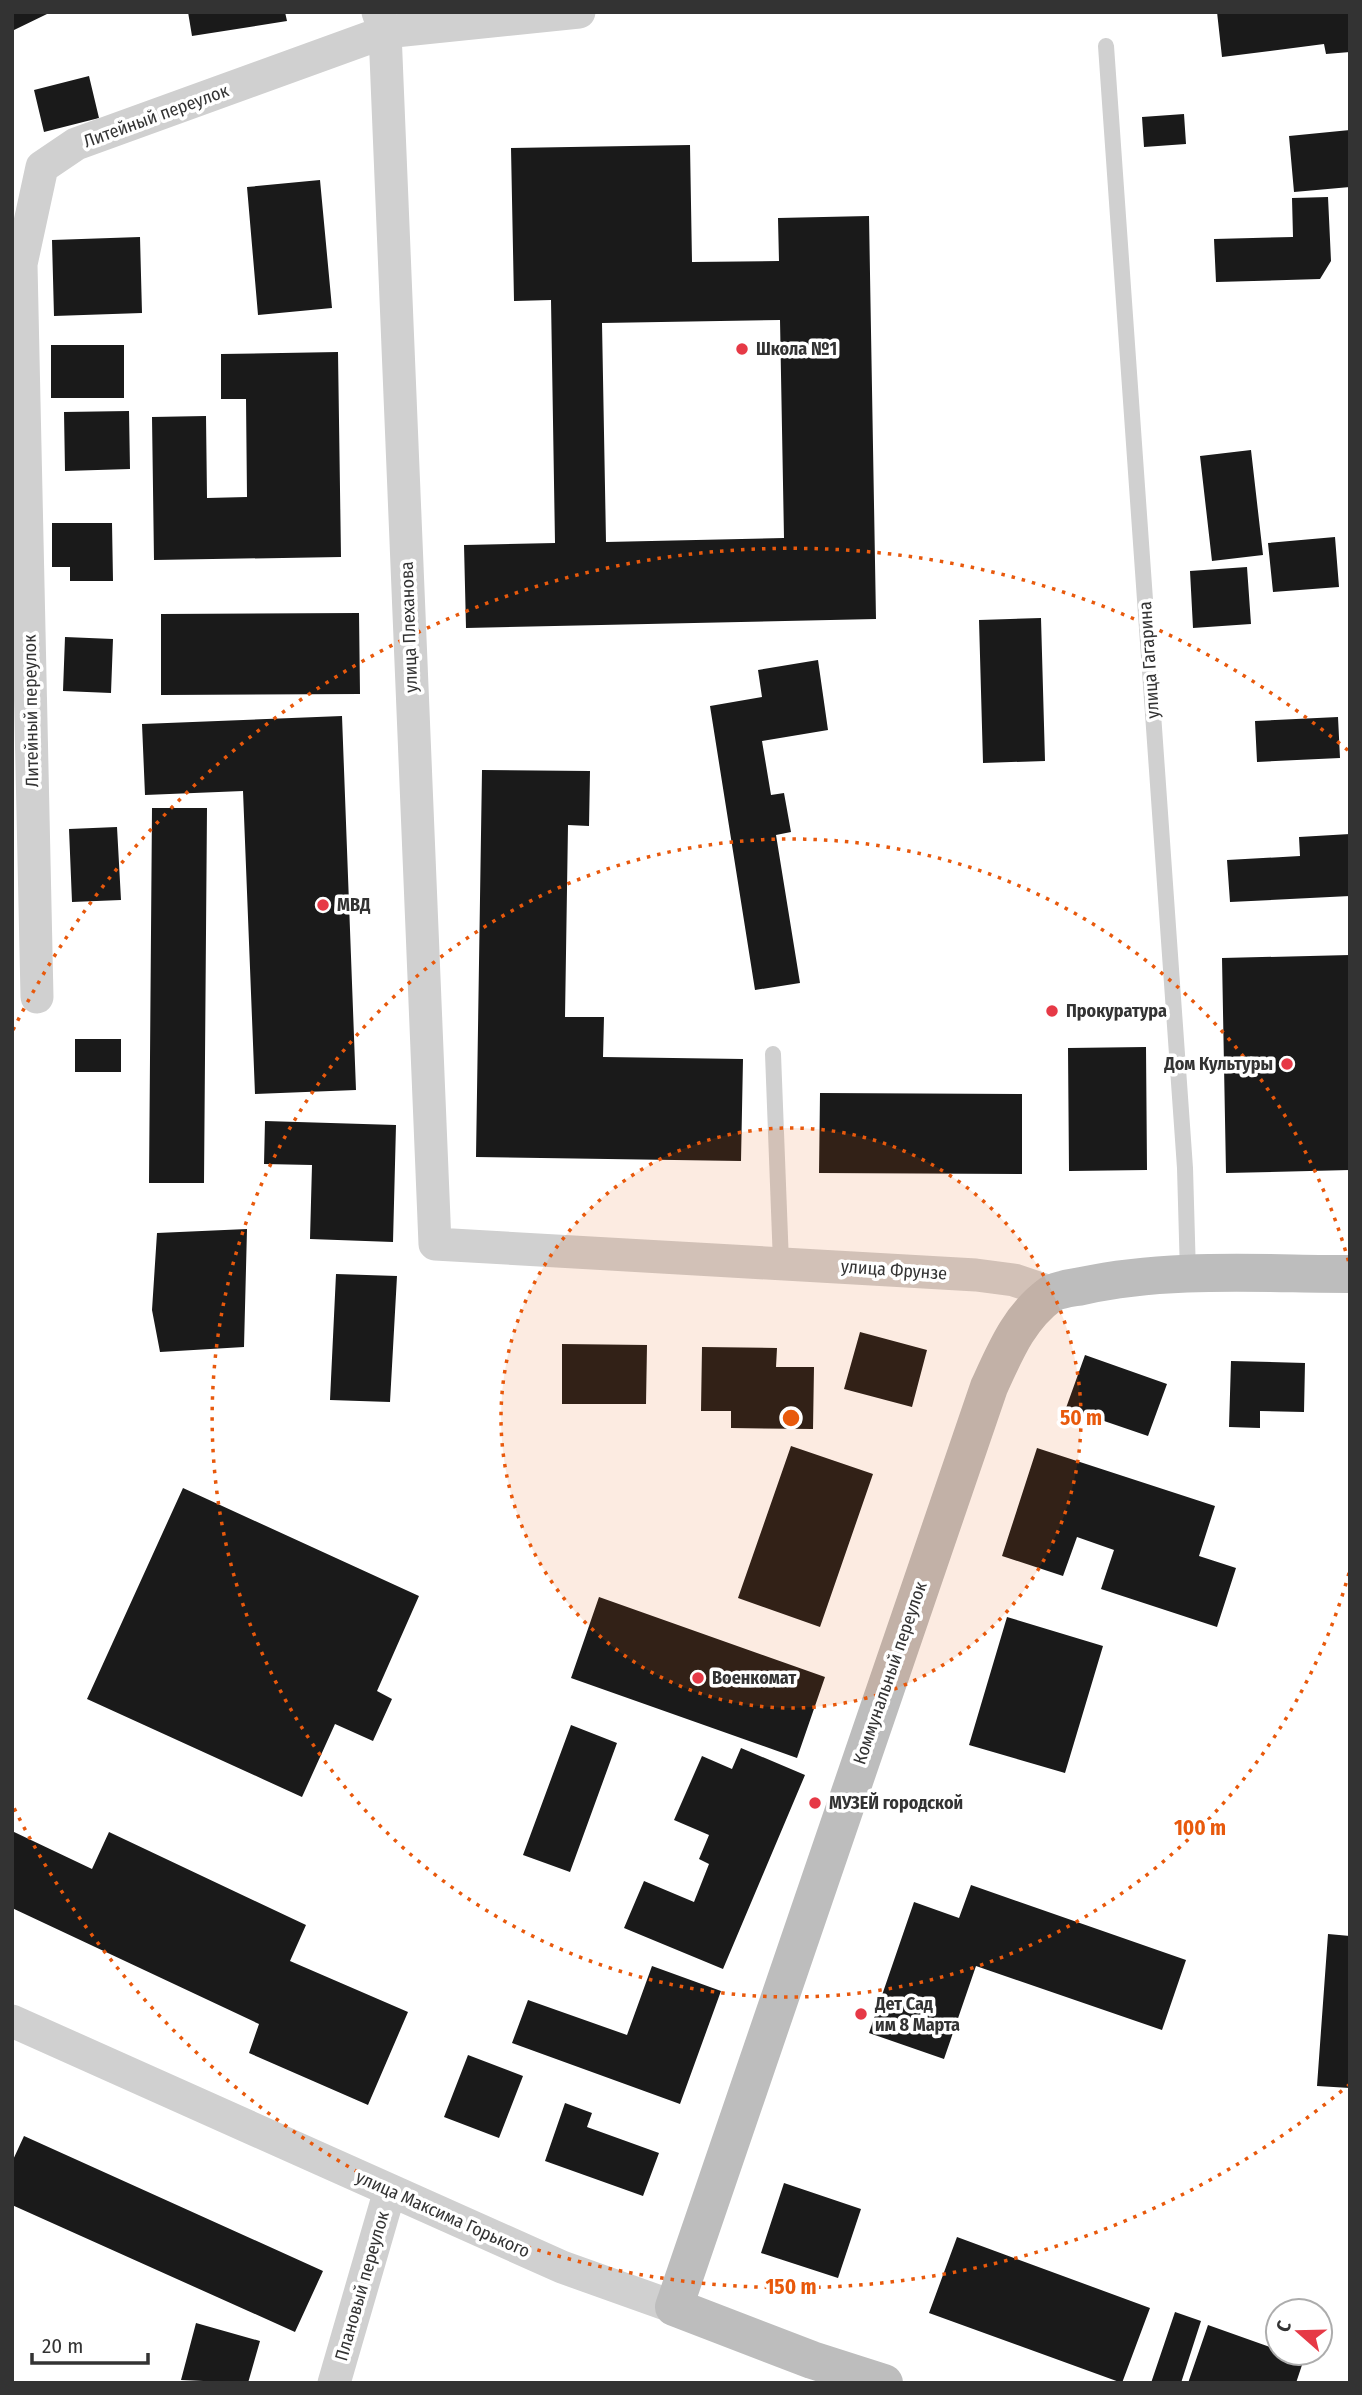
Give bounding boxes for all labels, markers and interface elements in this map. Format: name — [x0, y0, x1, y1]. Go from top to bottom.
street label: Литейный переулок — [80, 79, 232, 152]
place label: Школа №1 — [756, 338, 837, 360]
marker: Школа №1 — [734, 341, 750, 357]
street label: улица Плеханова — [396, 561, 422, 693]
street label: улица Гагарина — [1134, 601, 1164, 719]
street label: Литейный переулок — [19, 634, 43, 788]
place label: МВД — [337, 894, 371, 916]
marker: МВД — [315, 897, 331, 913]
place label: Прокуратура — [1066, 1000, 1167, 1022]
marker: Прокуратура — [1044, 1003, 1060, 1019]
place label: Дом Культуры — [1163, 1053, 1273, 1075]
marker: Дом Культуры — [1279, 1056, 1295, 1072]
street label: улица Фрунзе — [840, 1255, 948, 1285]
text: 50 m — [1060, 1405, 1102, 1431]
centre of rings — [779, 1406, 803, 1430]
street label: Коммунальный переулок — [848, 1578, 932, 1767]
place label: Военкомат — [712, 1667, 796, 1689]
marker: Военкомат — [690, 1670, 706, 1686]
place label: МУЗЕЙ городской — [829, 1791, 963, 1814]
marker: МУЗЕЙ городской — [807, 1795, 823, 1811]
text: 100 m — [1174, 1815, 1226, 1841]
place label: Дет Сад им 8 Марта — [874, 1993, 960, 2036]
marker: Дет Сад им 8 Марта — [853, 2006, 869, 2022]
street label: улица Максима Горького — [353, 2166, 533, 2262]
street label: Плановый переулок — [330, 2208, 394, 2363]
text: 150 m — [765, 2274, 817, 2300]
north arrow — [1264, 2297, 1334, 2367]
text: С — [1271, 2318, 1296, 2335]
scale bar — [32, 2322, 147, 2366]
text: 20 m — [42, 2333, 83, 2359]

